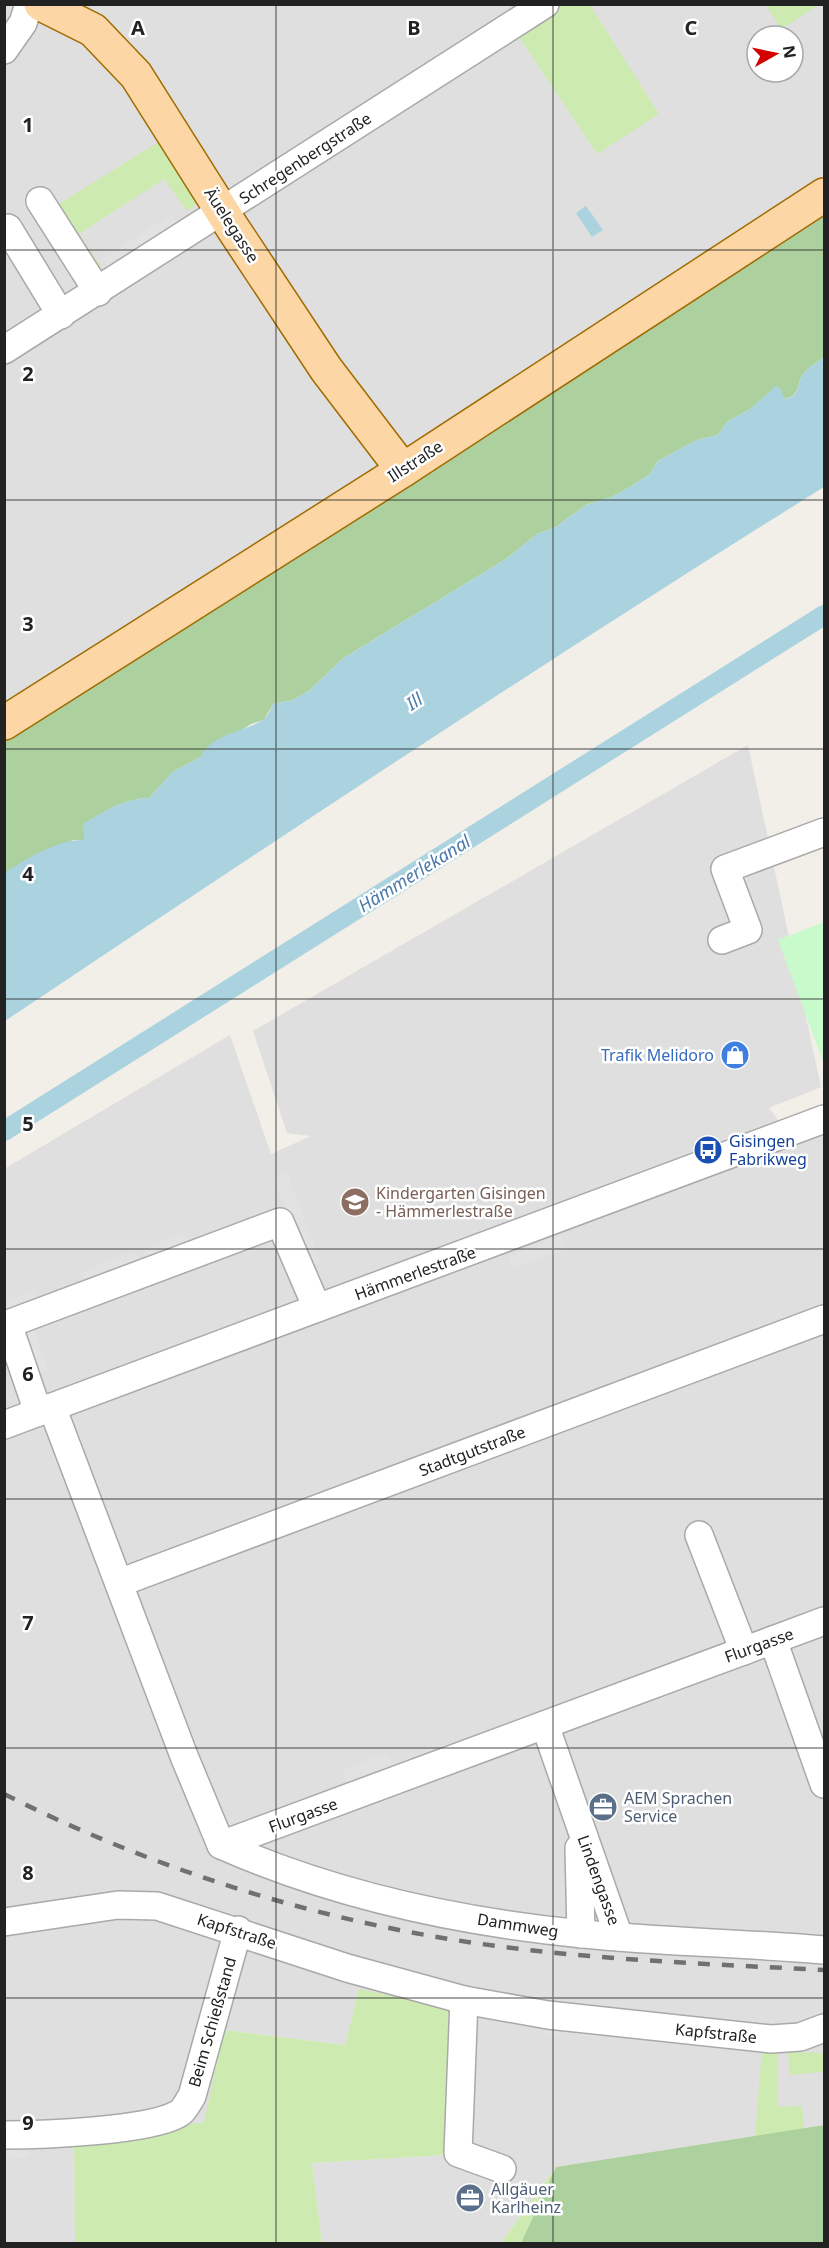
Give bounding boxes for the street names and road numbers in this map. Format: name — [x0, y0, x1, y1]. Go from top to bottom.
street label: Schregenbergstraße — [235, 107, 375, 209]
street label: Äuelegasse — [199, 183, 265, 267]
street label: Illstraße — [383, 435, 447, 487]
street label: Hämmerlestraße — [351, 1241, 479, 1305]
street label: Stadtgutstraße — [416, 1421, 528, 1481]
street label: Flurgasse — [721, 1622, 797, 1668]
street label: Flurgasse — [265, 1792, 341, 1838]
street label: Lindengasse — [573, 1832, 625, 1928]
street label: Kapfstraße — [195, 1908, 279, 1954]
street label: Dammweg — [476, 1908, 560, 1942]
street label: Beim Schießstand — [183, 1954, 241, 2090]
street label: Kapfstraße — [674, 2018, 758, 2048]

